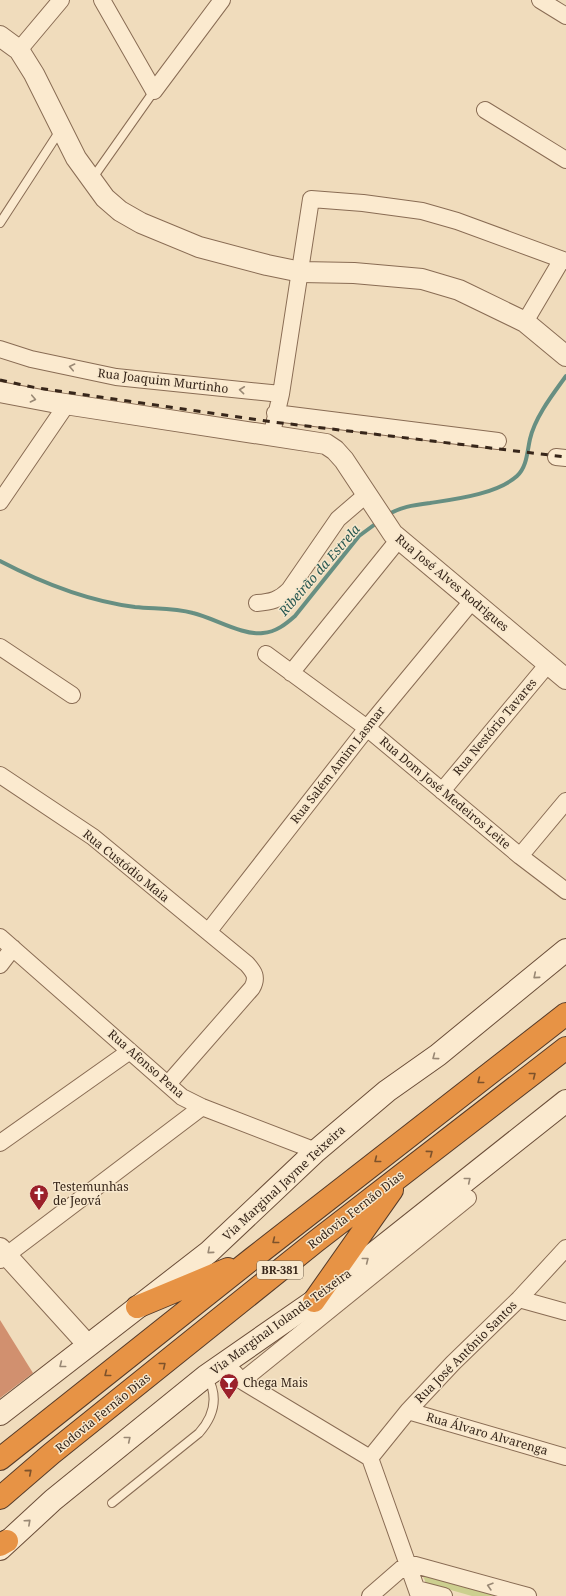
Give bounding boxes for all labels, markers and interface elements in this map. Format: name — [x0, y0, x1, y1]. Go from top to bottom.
one-way arrow — [69, 364, 75, 372]
street label: Rua Joaquim Murtinho — [97, 364, 229, 397]
one-way arrow — [239, 386, 245, 395]
one-way arrow — [30, 394, 36, 402]
water label: Ribeirão da Estrela — [274, 520, 364, 620]
street label: Rua José Alves Rodrigues — [392, 530, 513, 635]
street label: Rua Nestório Tavares — [449, 674, 540, 779]
street label: Rua Salém Amim Lasmar — [286, 702, 389, 827]
street label: Rua Dom José Medeiros Leite — [376, 733, 515, 853]
street label: Rua Custódio Maia — [79, 825, 173, 906]
one-way arrow — [534, 971, 541, 978]
street label: Rua Afonso Pena — [104, 1026, 189, 1102]
one-way arrow — [432, 1052, 439, 1059]
one-way arrow — [529, 1072, 536, 1079]
one-way arrow — [477, 1076, 484, 1083]
street label: Via Marginal Jayme Teixeira — [219, 1121, 349, 1244]
one-way arrow — [425, 1151, 432, 1158]
one-way arrow — [375, 1156, 382, 1163]
street label: Rodovia Fernão Dias — [304, 1167, 407, 1253]
one-way arrow — [464, 1177, 471, 1184]
place label: Testemunhas de Jeová — [53, 1178, 129, 1209]
church icon: Testemunhas de Jeová — [28, 1183, 50, 1211]
one-way arrow — [272, 1236, 279, 1243]
one-way arrow — [207, 1247, 214, 1254]
one-way arrow — [362, 1258, 369, 1265]
road number: BR-381 — [257, 1261, 303, 1279]
street label: Via Marginal Iolanda Teixeira — [207, 1265, 355, 1379]
street label: Rua José Antônio Santos — [411, 1297, 520, 1406]
one-way arrow — [60, 1361, 67, 1368]
one-way arrow — [159, 1362, 166, 1369]
street label: Rodovia Fernão Dias — [52, 1369, 154, 1456]
one-way arrow — [105, 1369, 112, 1376]
bar icon: Chega Mais — [218, 1372, 240, 1400]
place label: Chega Mais — [243, 1374, 308, 1391]
street label: Rua Álvaro Alvarenga — [424, 1408, 550, 1459]
one-way arrow — [124, 1437, 131, 1444]
one-way arrow — [25, 1470, 32, 1477]
one-way arrow — [23, 1520, 31, 1527]
one-way arrow — [487, 1582, 494, 1590]

